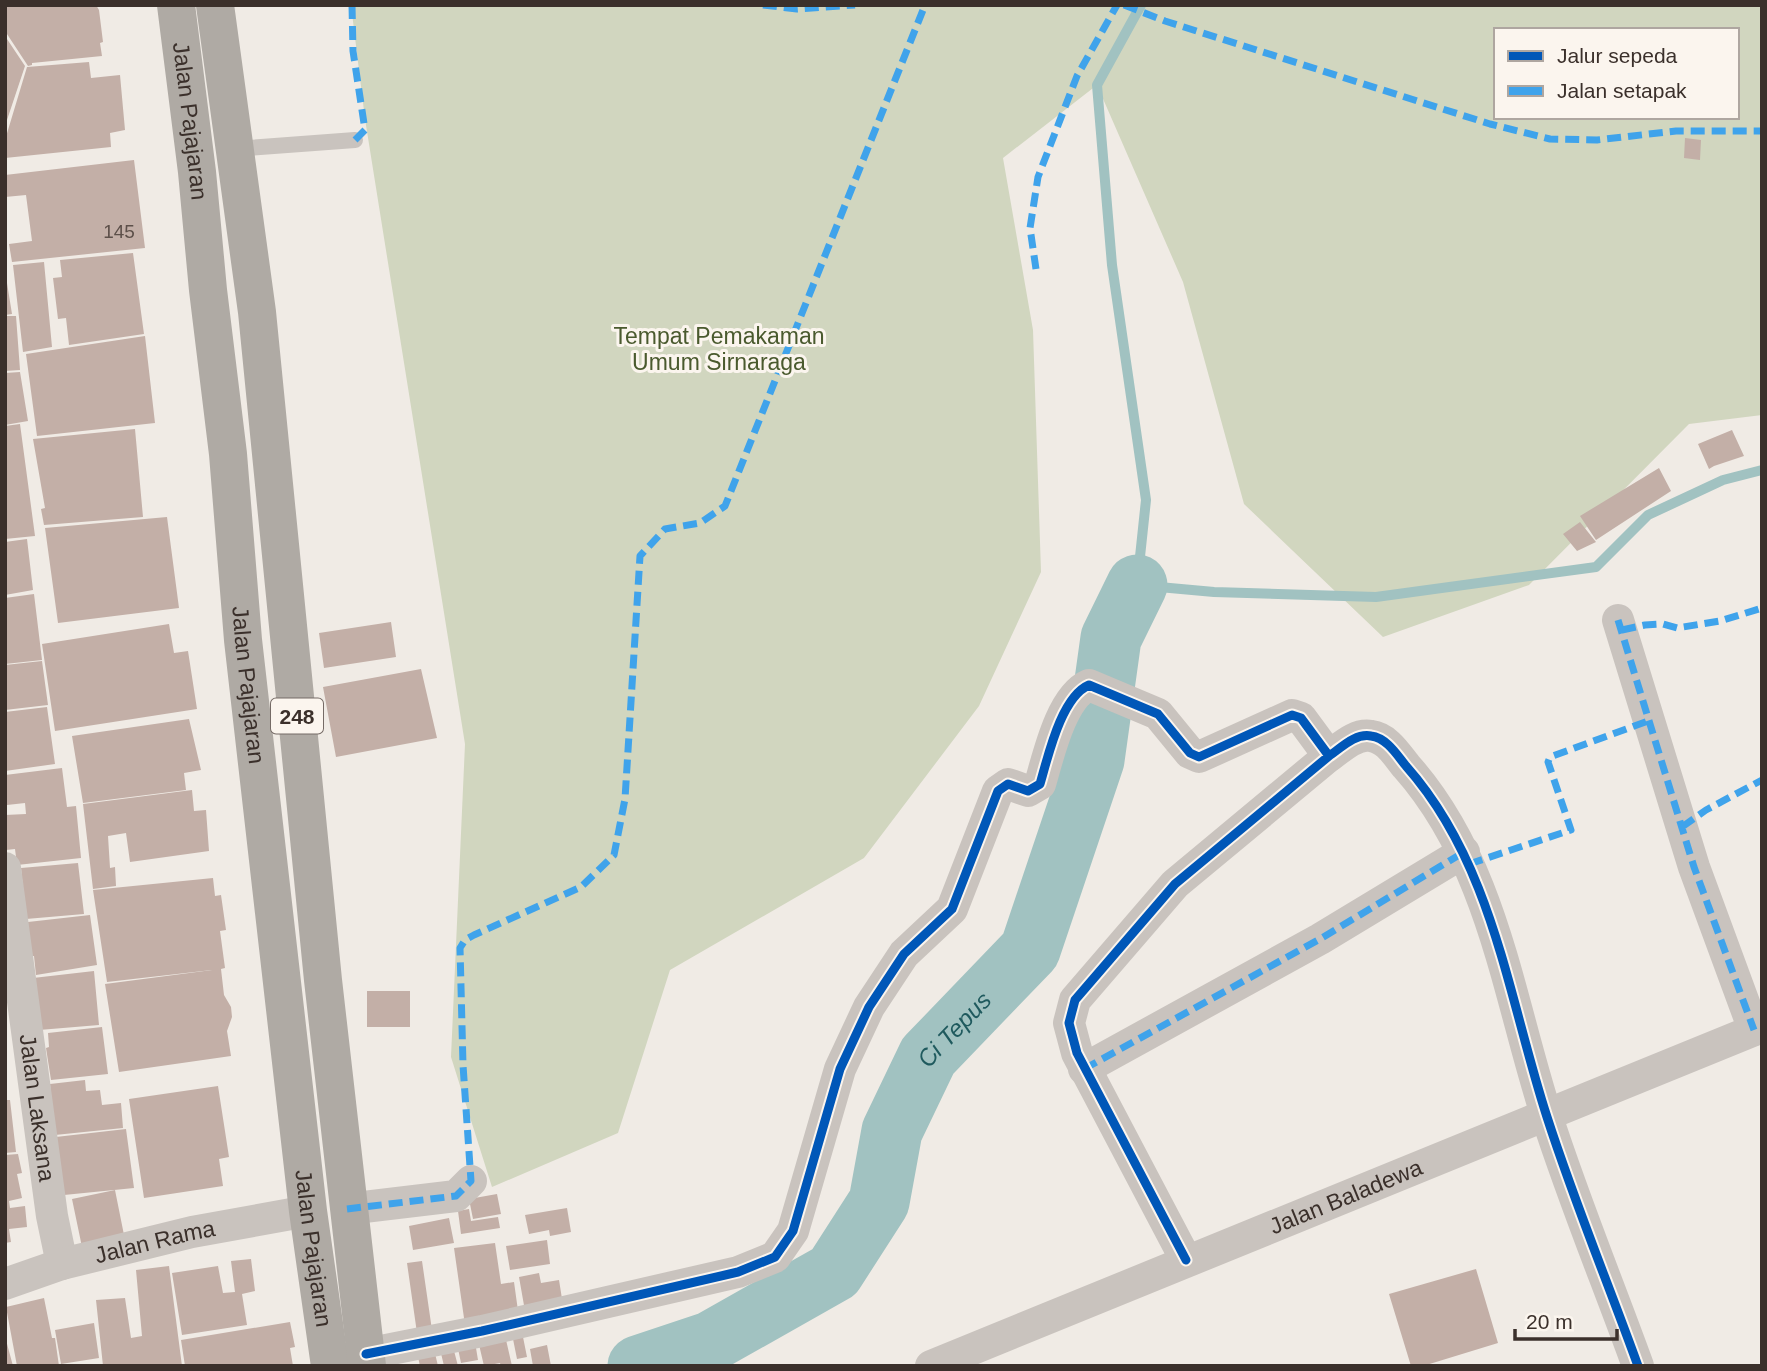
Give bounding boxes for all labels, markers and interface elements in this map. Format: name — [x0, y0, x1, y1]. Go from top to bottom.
legend — [1494, 28, 1739, 119]
street label: Jalan Pajajaran — [168, 41, 213, 201]
text: Jalur sepeda — [1557, 44, 1678, 67]
text: Jalan setapak — [1557, 79, 1687, 102]
house number: 145 — [103, 221, 135, 242]
park label: Tempat Pemakaman Umum Sirnaraga — [614, 323, 824, 375]
street label: Jalan Pajajaran — [227, 605, 270, 765]
road number: 248 — [271, 698, 323, 734]
water label: Ci Tepus — [912, 986, 996, 1071]
street label: Jalan Laksana — [15, 1033, 60, 1183]
street label: Jalan Baladewa — [1266, 1154, 1426, 1240]
street label: Jalan Pajajaran — [290, 1168, 337, 1329]
street label: Jalan Rama — [92, 1215, 217, 1268]
scale bar — [1515, 1298, 1616, 1342]
text: 20 m — [1526, 1310, 1573, 1333]

